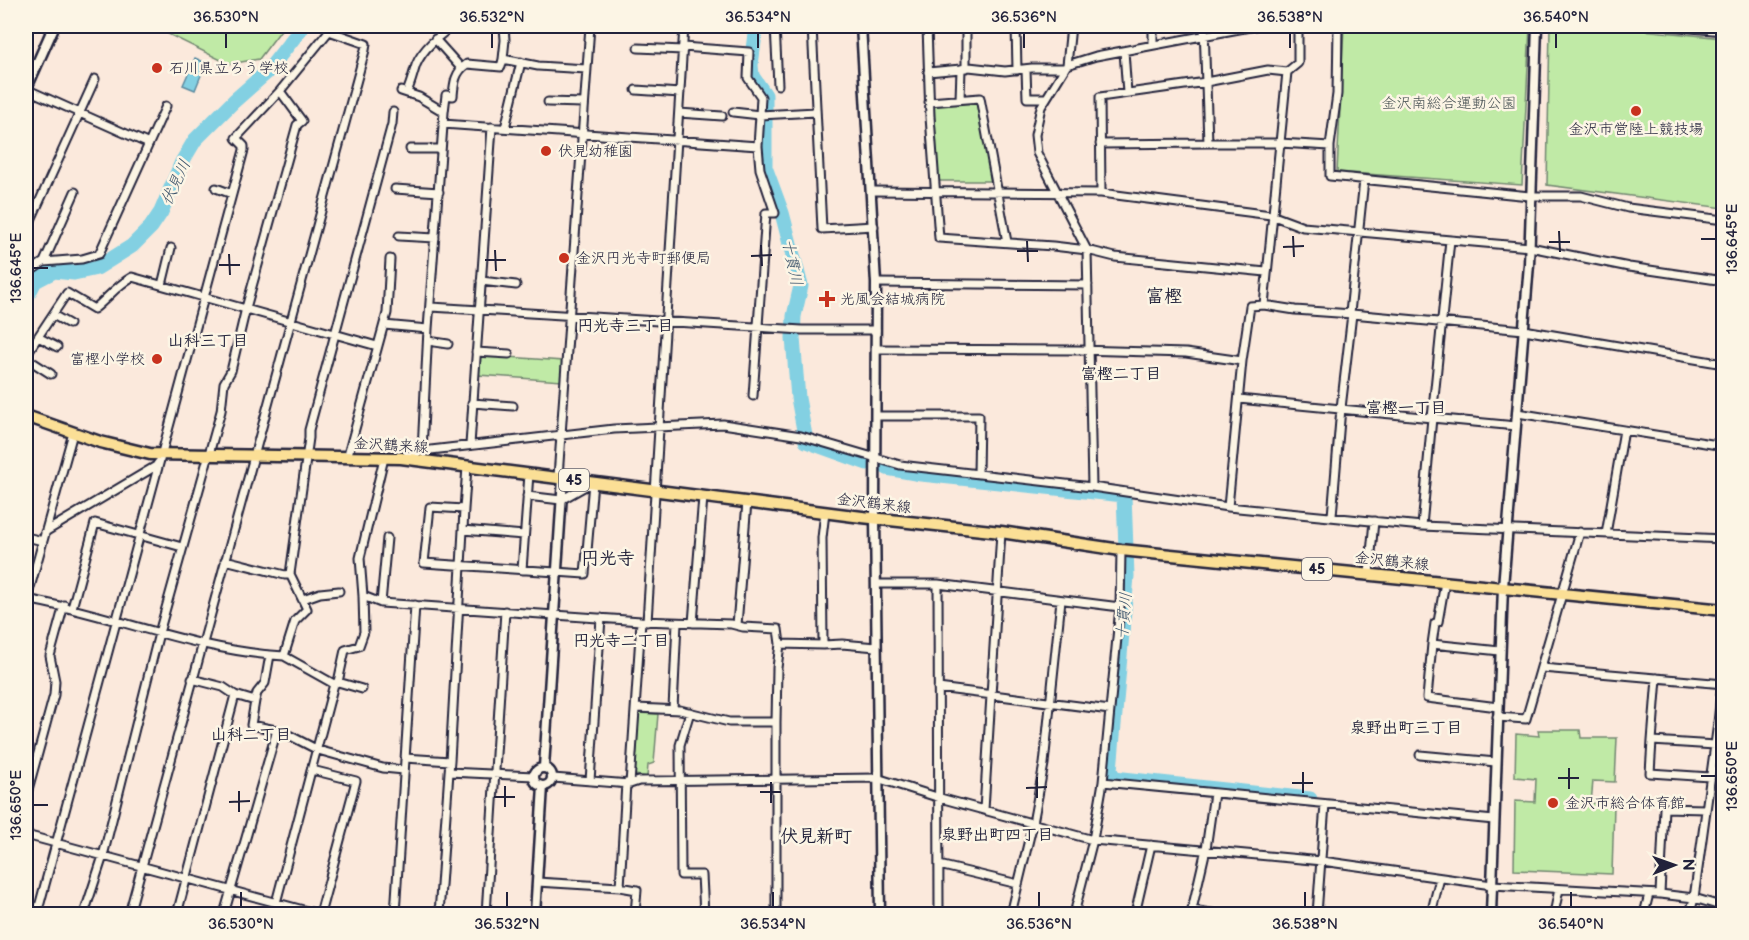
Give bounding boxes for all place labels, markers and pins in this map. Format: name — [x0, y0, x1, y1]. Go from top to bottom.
place label: 石川県立ろう学校 — [169, 59, 289, 78]
marker: 石川県立ろう学校 — [150, 61, 164, 75]
marker: 金沢市営陸上競技場 — [1629, 104, 1643, 118]
place label: 金沢市営陸上競技場 — [1568, 120, 1704, 139]
place label: 伏見幼稚園 — [558, 142, 633, 161]
marker: 伏見幼稚園 — [539, 144, 553, 158]
place label: 金沢円光寺町郵便局 — [576, 249, 711, 268]
marker: 金沢円光寺町郵便局 — [557, 251, 571, 265]
marker: 光風会結城病院 — [818, 290, 836, 308]
place label: 光風会結城病院 — [840, 290, 945, 309]
place label: 富樫小学校 — [70, 350, 145, 369]
marker: 富樫小学校 — [150, 352, 164, 366]
place label: 金沢市総合体育館 — [1565, 794, 1685, 813]
marker: 金沢市総合体育館 — [1546, 796, 1560, 810]

